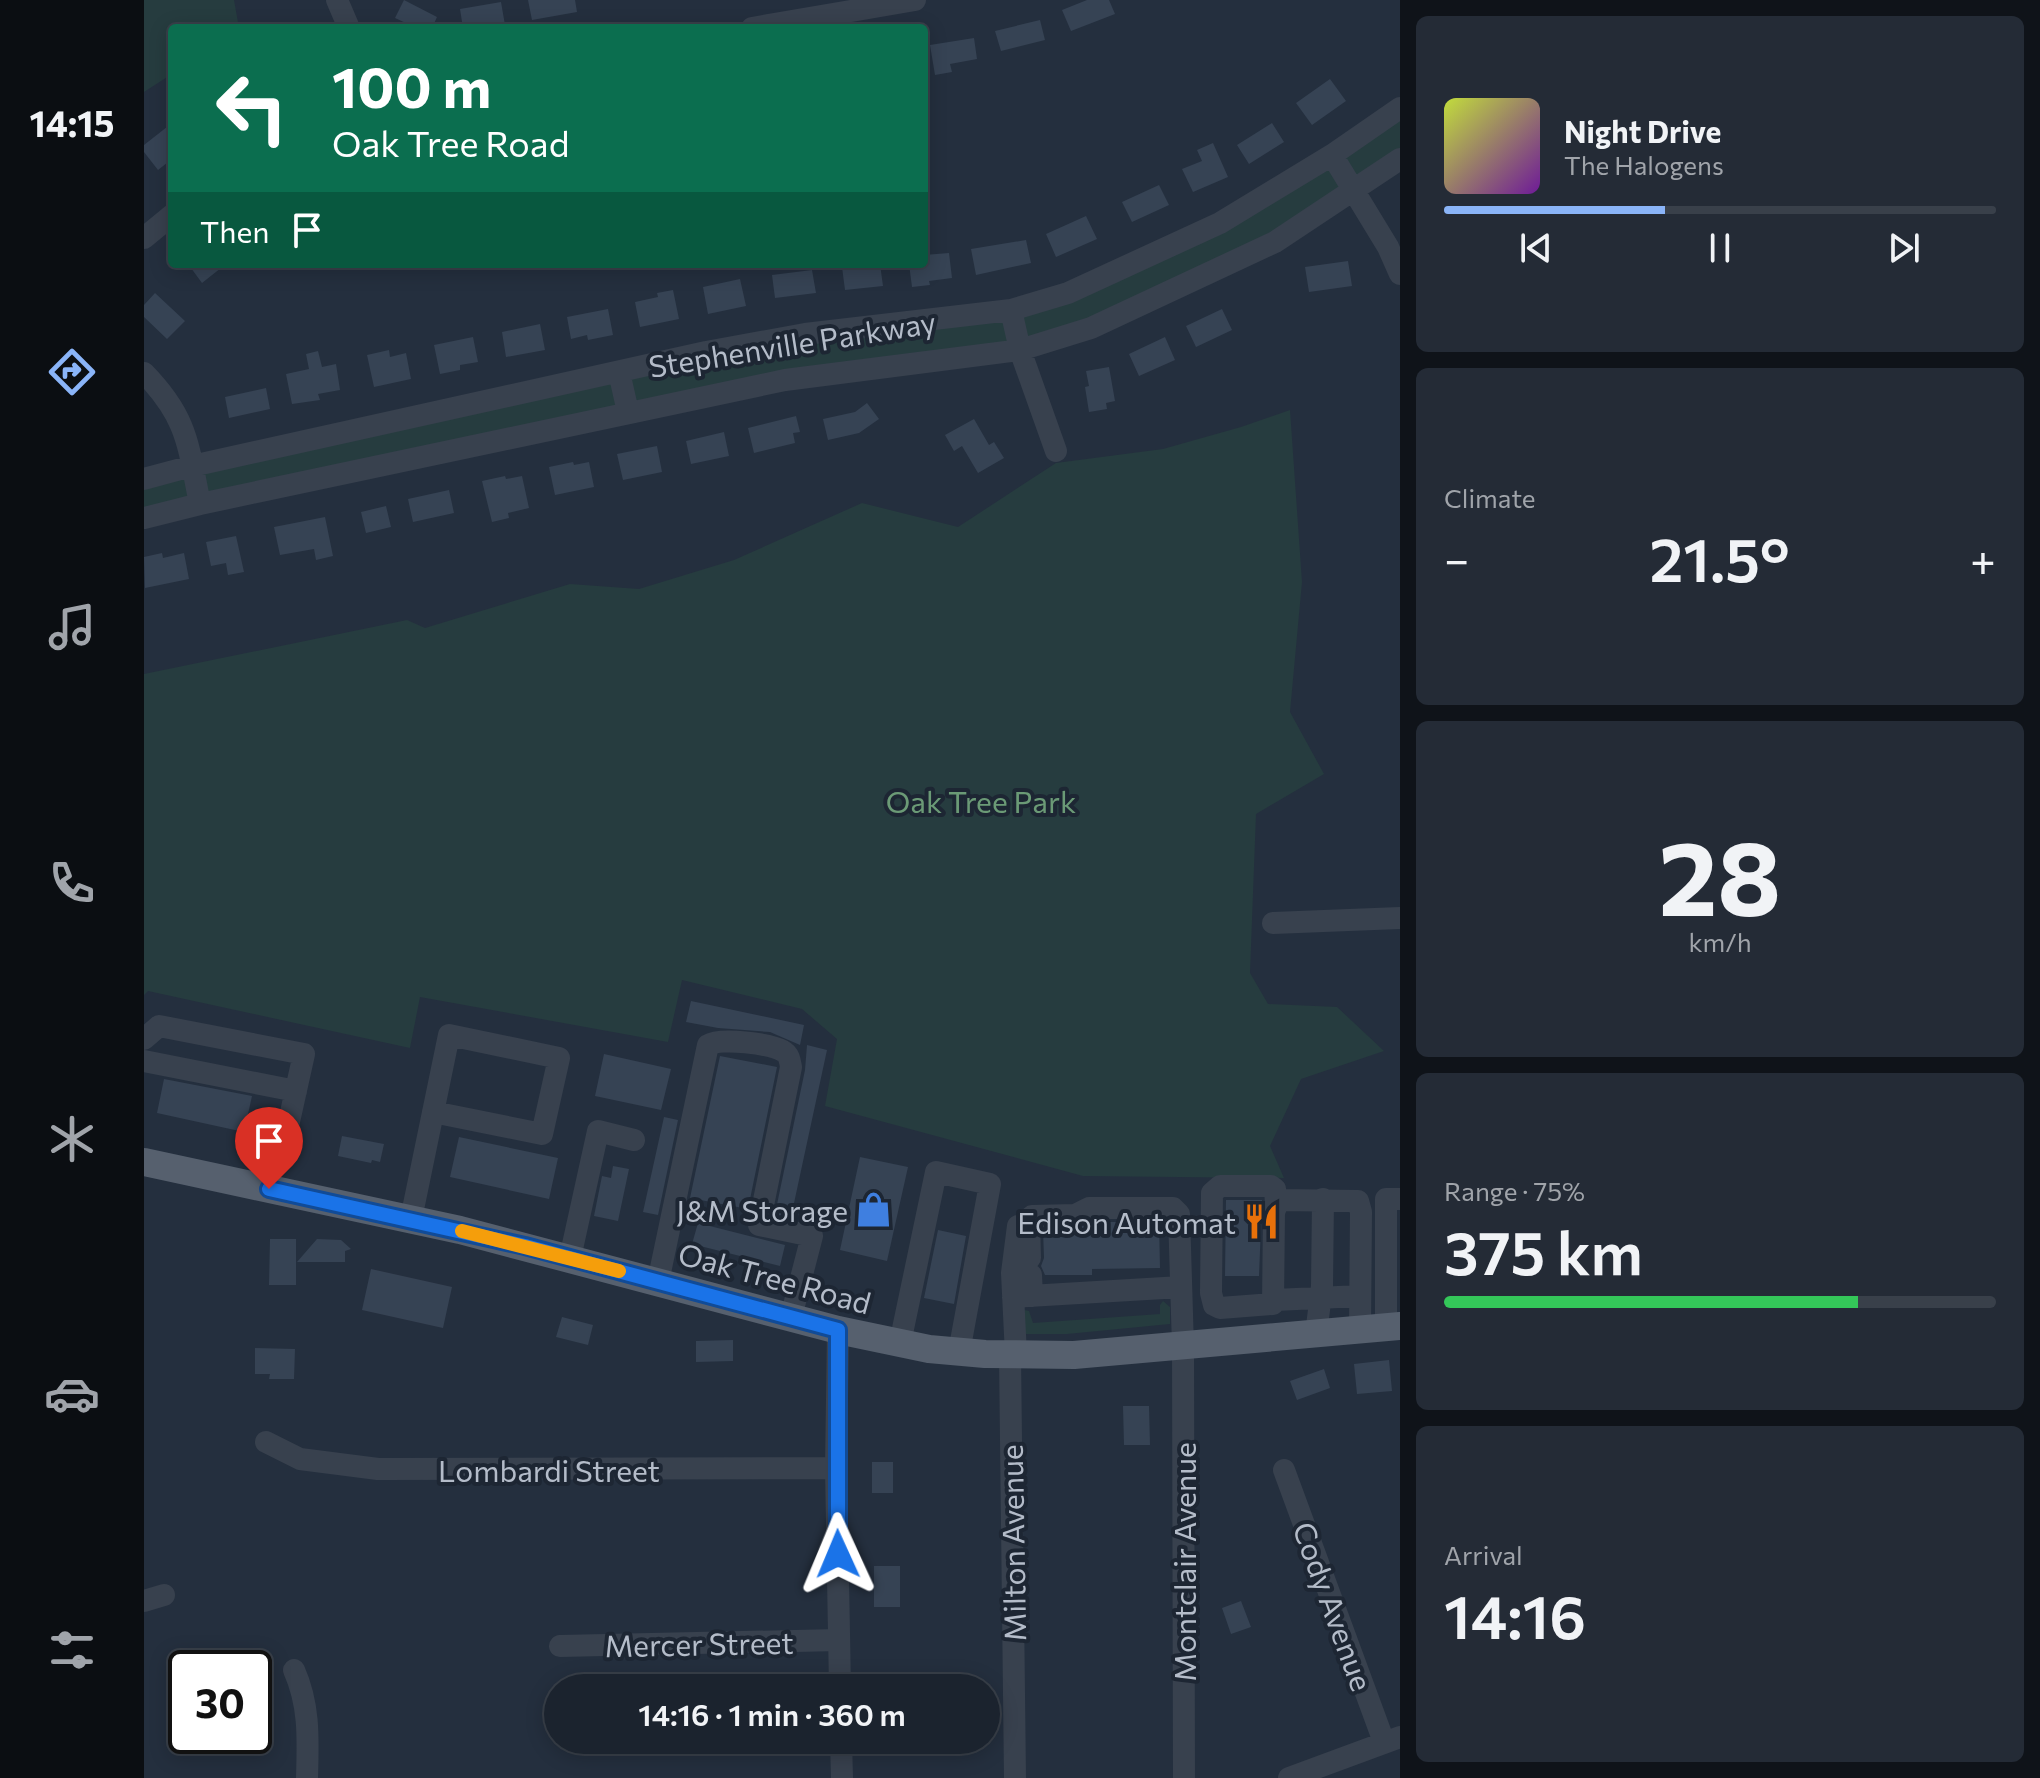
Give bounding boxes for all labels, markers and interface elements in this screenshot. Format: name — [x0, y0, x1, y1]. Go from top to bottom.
text: 100 m — [332, 51, 491, 120]
icon: left — [200, 56, 304, 160]
text: 14:15 — [29, 100, 115, 144]
text: Night Drive — [1564, 112, 1721, 149]
text: Oak Tree Road — [332, 120, 569, 164]
text: The Halogens — [1564, 149, 1724, 180]
icon: arrive — [285, 208, 329, 252]
text: Then — [200, 212, 269, 249]
icon: previous — [1514, 226, 1558, 270]
icon: pause — [1698, 226, 1742, 270]
icon: next — [1882, 226, 1926, 270]
street label: Stephenville Parkway — [646, 302, 938, 384]
icon: directions — [44, 344, 100, 400]
text: Climate — [1444, 482, 1536, 513]
text: 21.5° — [1649, 521, 1790, 594]
text: − — [1444, 531, 1469, 585]
text: + — [1970, 531, 1996, 585]
icon: music — [44, 599, 100, 655]
park label: Oak Tree Park — [886, 782, 1076, 819]
text: 28 — [1659, 810, 1781, 937]
icon: phone — [44, 855, 100, 911]
text: km/h — [1688, 926, 1752, 957]
pin — [235, 1107, 303, 1189]
icon: climate — [44, 1111, 100, 1167]
icon: arrive — [247, 1119, 291, 1163]
text: Range · 75% — [1444, 1175, 1585, 1206]
shop icon: J&M Storage — [855, 1190, 893, 1228]
place label: J&M Storage — [676, 1191, 848, 1228]
restaurant icon: Edison Automat — [1243, 1202, 1281, 1240]
place label: Edison Automat — [1017, 1203, 1236, 1240]
text: 375 km — [1444, 1214, 1643, 1287]
street label: Oak Tree Road — [675, 1234, 875, 1320]
icon: car — [44, 1366, 100, 1422]
street label: Montclair Avenue — [1165, 1442, 1202, 1682]
street label: Milton Avenue — [992, 1444, 1032, 1642]
street label: Lombardi Street — [438, 1451, 660, 1488]
position arrow — [796, 1512, 880, 1596]
street label: Cody Avenue — [1286, 1516, 1382, 1696]
text: Arrival — [1444, 1539, 1523, 1570]
text: 14:16 — [1444, 1578, 1586, 1651]
icon: filters — [44, 1622, 100, 1678]
street label: Mercer Street — [604, 1623, 794, 1663]
speed limit sign: 30 — [168, 1650, 272, 1754]
text: 14:16 · 1 min · 360 m — [638, 1695, 906, 1732]

